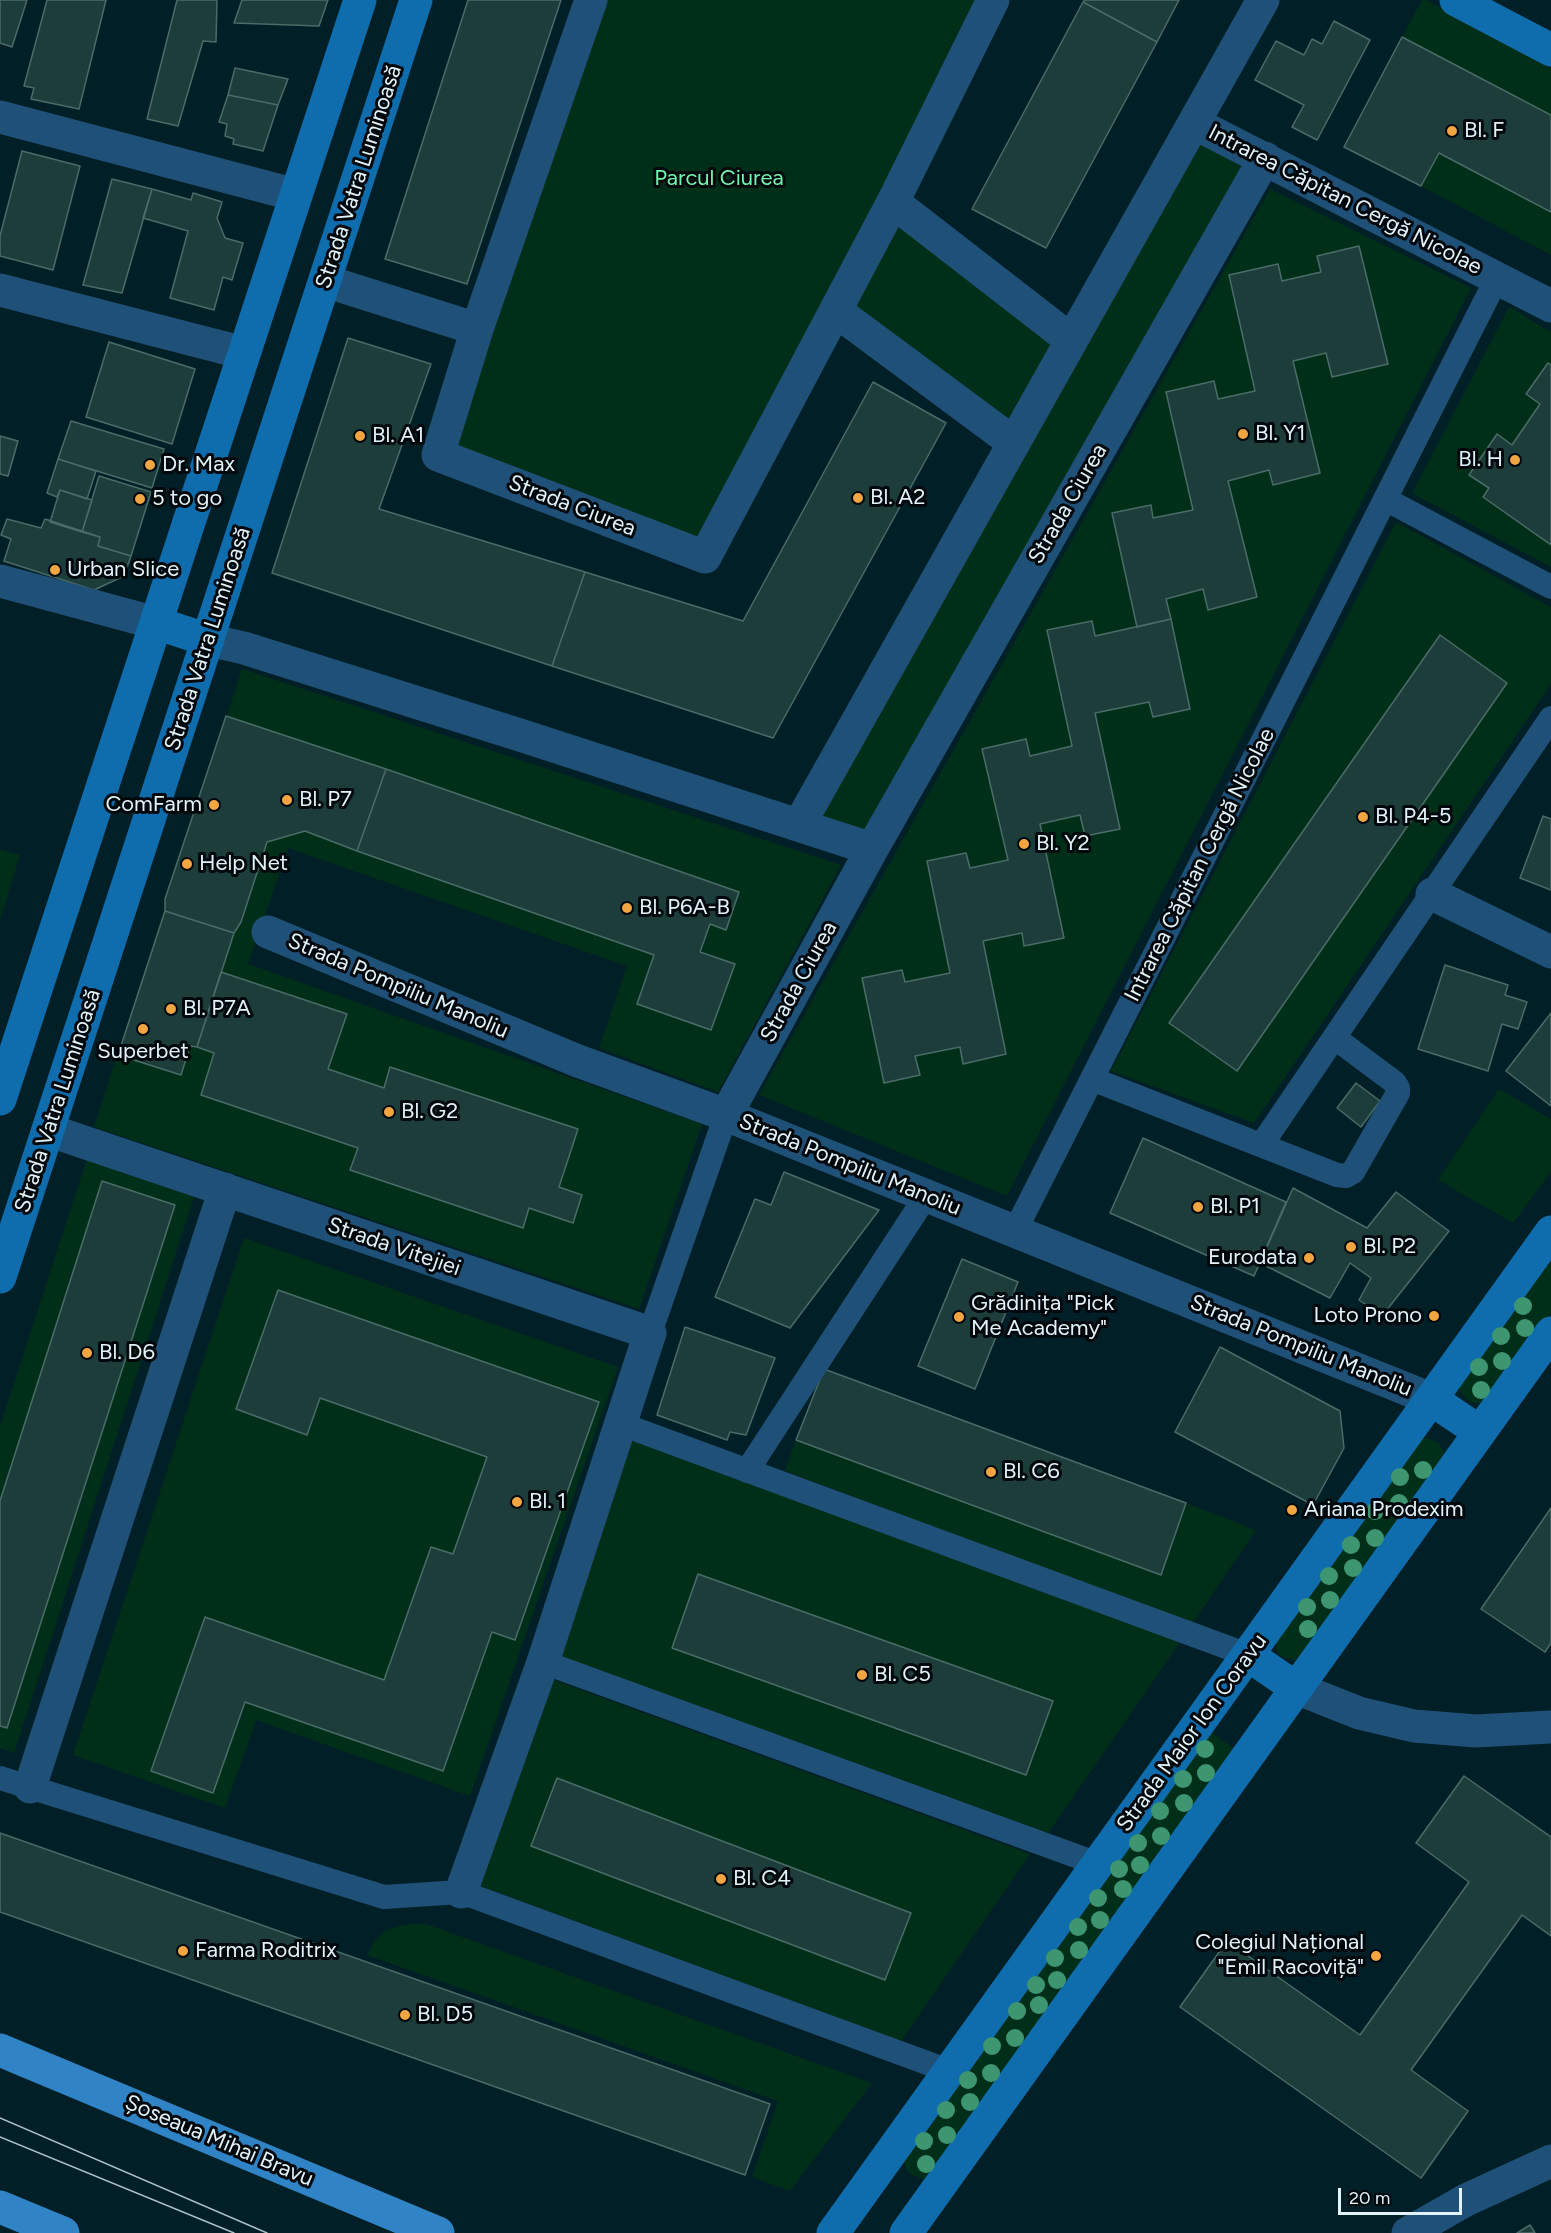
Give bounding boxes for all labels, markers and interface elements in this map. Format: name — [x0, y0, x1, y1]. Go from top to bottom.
street label: Strada Vatra Luminoasă — [310, 62, 408, 292]
place label: Bl. F — [1464, 118, 1504, 144]
street label: Intrarea Căpitan Cergă Nicolae — [1204, 119, 1486, 281]
marker: Bl. F — [1445, 124, 1459, 138]
park label: Parcul Ciurea — [654, 166, 784, 192]
place label: Bl. Y1 — [1255, 421, 1306, 447]
place label: Bl. A1 — [372, 423, 424, 449]
marker: Bl. Y1 — [1236, 427, 1250, 441]
marker: Bl. A1 — [353, 429, 367, 443]
street label: Strada Ciurea — [1023, 439, 1113, 569]
place label: Bl. H — [1458, 447, 1503, 473]
place label: Dr. Max — [162, 452, 235, 478]
marker: Bl. H — [1508, 453, 1522, 467]
marker: Dr. Max — [143, 458, 157, 472]
street label: Strada Ciurea — [505, 470, 639, 542]
place label: Bl. A2 — [870, 485, 925, 511]
place label: 5 to go — [152, 486, 222, 512]
marker: Bl. A2 — [851, 491, 865, 505]
marker: 5 to go — [133, 492, 147, 506]
street label: Strada Vatra Luminoasă — [159, 524, 257, 754]
place label: Urban Slice — [67, 557, 179, 583]
marker: Urban Slice — [48, 563, 62, 577]
street label: Intrarea Căpitan Cergă Nicolae — [1119, 724, 1281, 1006]
place label: Bl. P7 — [299, 787, 352, 813]
place label: ComFarm — [105, 792, 202, 818]
marker: Bl. P7 — [280, 793, 294, 807]
marker: ComFarm — [207, 798, 221, 812]
place label: Bl. P4-5 — [1375, 804, 1452, 830]
marker: Bl. P4-5 — [1356, 810, 1370, 824]
place label: Bl. Y2 — [1036, 831, 1090, 857]
marker: Bl. Y2 — [1017, 837, 1031, 851]
place label: Help Net — [199, 851, 288, 877]
marker: Help Net — [180, 857, 194, 871]
place label: Bl. P6A-B — [639, 895, 730, 921]
marker: Bl. P6A-B — [620, 901, 634, 915]
street label: Strada Ciurea — [755, 917, 843, 1047]
street label: Strada Pompiliu Manoliu — [284, 928, 512, 1044]
street label: Strada Vatra Luminoasă — [9, 986, 107, 1216]
place label: Bl. P7A — [183, 996, 251, 1022]
marker: Bl. P7A — [164, 1002, 178, 1016]
marker: Superbet — [136, 1022, 150, 1036]
place label: Superbet — [97, 1039, 189, 1065]
place label: Bl. G2 — [401, 1099, 458, 1125]
marker: Bl. G2 — [382, 1105, 396, 1119]
street label: Strada Pompiliu Manoliu — [735, 1108, 965, 1222]
place label: Bl. P1 — [1210, 1194, 1260, 1220]
marker: Bl. P1 — [1191, 1200, 1205, 1214]
street label: Strada Vitejiei — [324, 1212, 464, 1282]
place label: Bl. P2 — [1363, 1234, 1416, 1260]
marker: Bl. P2 — [1344, 1240, 1358, 1254]
place label: Eurodata — [1208, 1245, 1297, 1271]
marker: Eurodata — [1302, 1251, 1316, 1265]
street label: Strada Pompiliu Manoliu — [1186, 1289, 1416, 1403]
place label: Grădinița "Pick Me Academy" — [971, 1291, 1114, 1342]
place label: Loto Prono — [1313, 1303, 1422, 1329]
marker: Loto Prono — [1427, 1309, 1441, 1323]
marker: Grădinița "Pick Me Academy" — [952, 1310, 966, 1324]
place label: Bl. D6 — [99, 1340, 155, 1366]
marker: Bl. D6 — [80, 1346, 94, 1360]
place label: Bl. C6 — [1003, 1459, 1060, 1485]
marker: Bl. C6 — [984, 1465, 998, 1479]
place label: Bl. 1 — [529, 1489, 566, 1515]
marker: Bl. 1 — [510, 1495, 524, 1509]
place label: Ariana Prodexim — [1304, 1497, 1463, 1523]
marker: Ariana Prodexim — [1285, 1503, 1299, 1517]
street label: Strada Maior Ion Coravu — [1111, 1629, 1273, 1837]
place label: Bl. C5 — [874, 1662, 931, 1688]
marker: Bl. C5 — [855, 1668, 869, 1682]
place label: Bl. C4 — [733, 1866, 791, 1892]
marker: Bl. C4 — [714, 1872, 728, 1886]
place label: Colegiul Național "Emil Racoviță" — [1195, 1930, 1364, 1982]
place label: Farma Roditrix — [195, 1938, 337, 1964]
marker: Farma Roditrix — [176, 1944, 190, 1958]
marker: Colegiul Național "Emil Racoviță" — [1369, 1949, 1383, 1963]
place label: Bl. D5 — [417, 2002, 473, 2028]
marker: Bl. D5 — [398, 2008, 412, 2022]
street label: Șoseaua Mihai Bravu — [121, 2089, 317, 2193]
scale bar — [1341, 2176, 1466, 2214]
text: 20 m — [1349, 2187, 1390, 2209]

